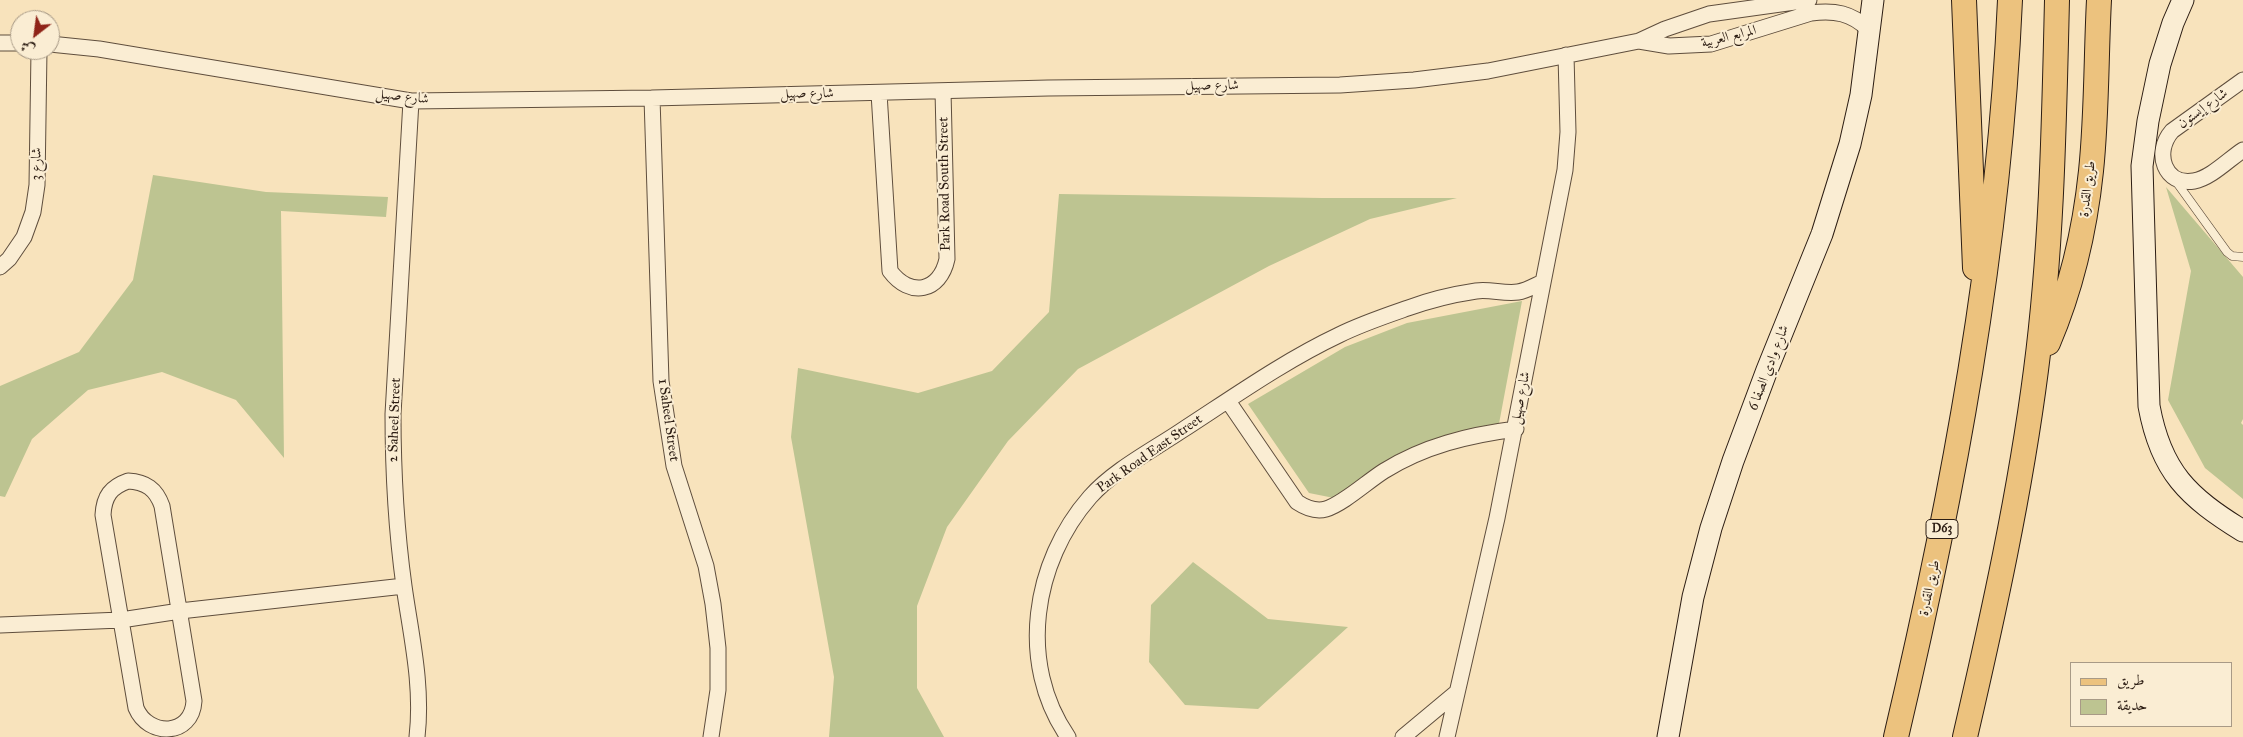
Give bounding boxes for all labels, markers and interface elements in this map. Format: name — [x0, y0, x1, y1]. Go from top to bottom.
north arrow — [10, 10, 60, 60]
street label: المرابع العربية — [1700, 22, 1758, 52]
text: ش — [17, 37, 38, 58]
street label: شارع صهيل — [1185, 77, 1239, 95]
street label: شارع صهيل — [780, 85, 834, 103]
street label: شارع إيستون — [2175, 85, 2231, 133]
street label: شارع صهيل — [374, 86, 430, 108]
street label: Park Road South Street — [935, 117, 955, 251]
street label: 3 شارع — [28, 147, 46, 181]
street label: طريق القدرة — [2076, 160, 2100, 218]
street label: شارع وادي الصفا 6 — [1745, 323, 1793, 413]
street label: شارع صهيل — [1508, 370, 1534, 426]
street label: 2 Saheel Street — [385, 377, 405, 463]
street label: 1 Saheel Street — [654, 377, 682, 463]
street label: Park Road East Street — [1094, 411, 1206, 497]
road number: D63 — [1926, 520, 1958, 538]
street label: طريق القدرة — [1916, 559, 1944, 617]
legend — [2070, 662, 2233, 727]
text: طريق — [2117, 671, 2144, 689]
text: حديقة — [2117, 696, 2147, 714]

